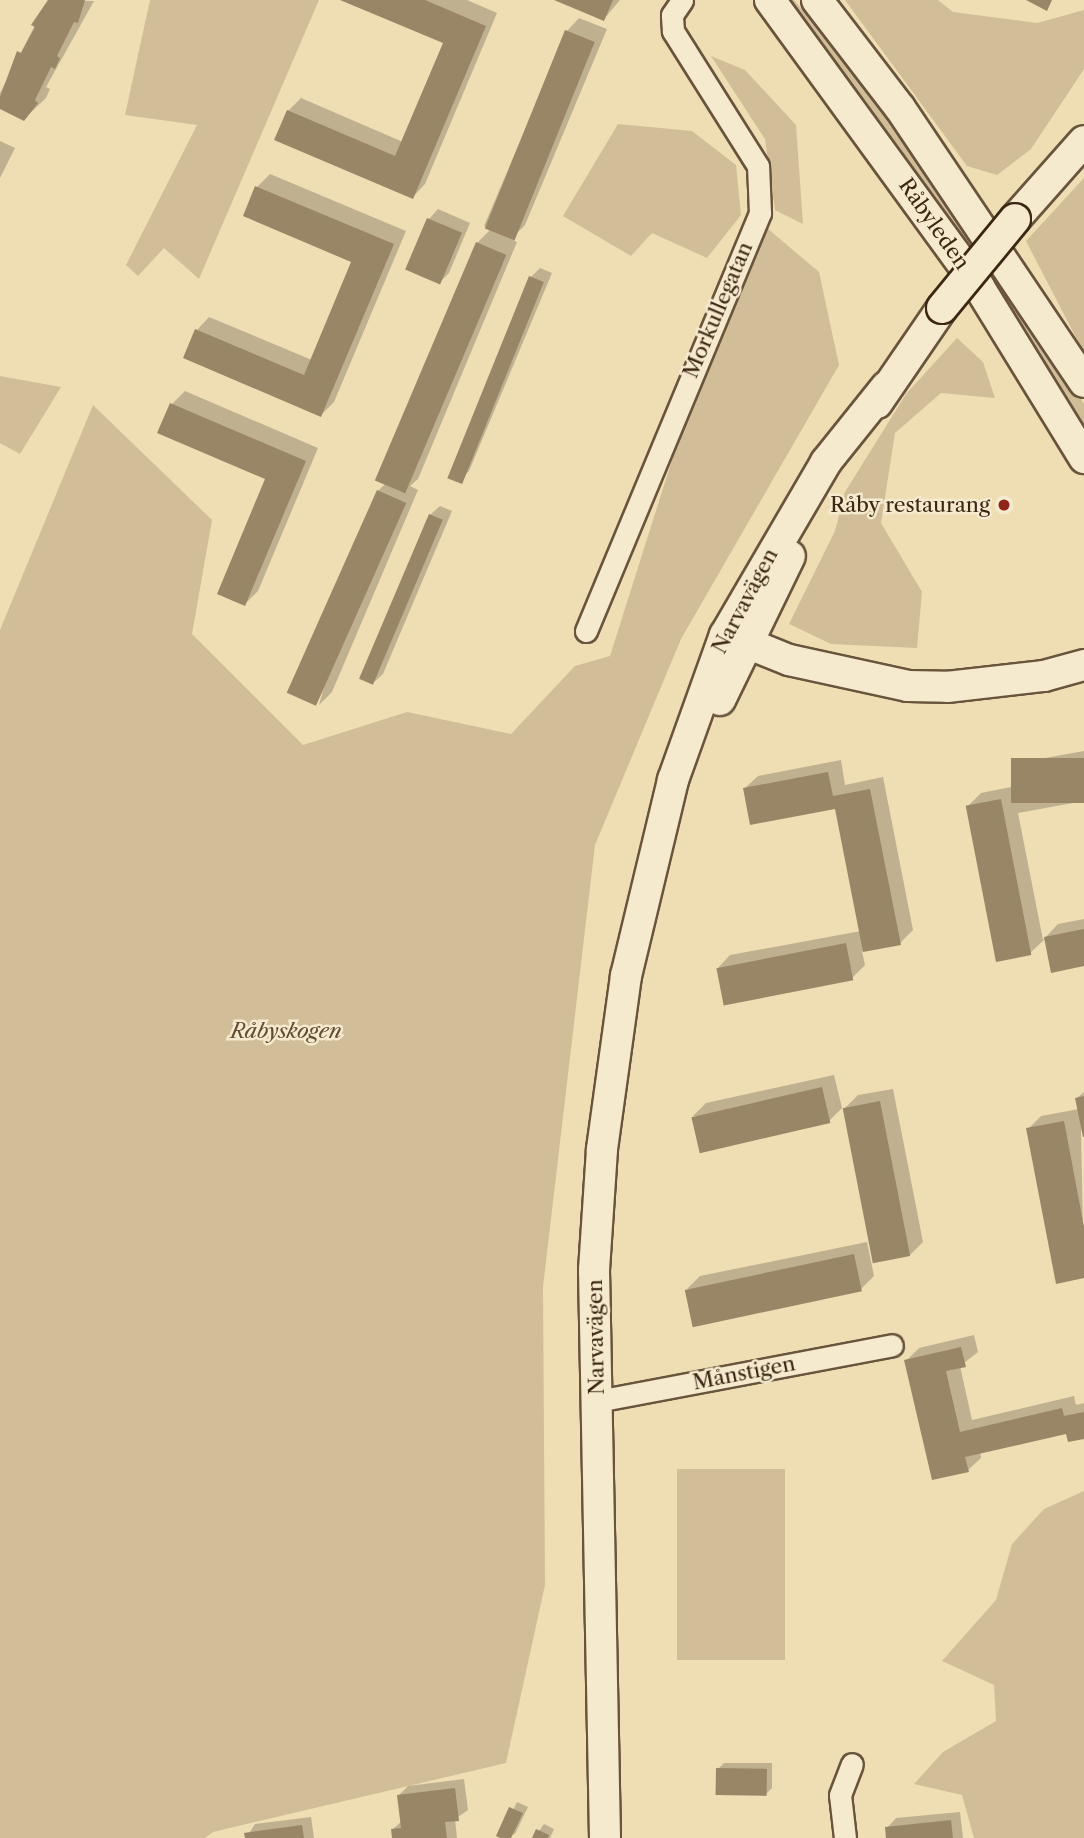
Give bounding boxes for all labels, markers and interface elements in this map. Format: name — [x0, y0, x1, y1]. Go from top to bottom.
street label: Råbyleden — [893, 173, 975, 275]
street label: Morkullegatan — [678, 238, 758, 382]
place label: Råby restaurang — [829, 492, 990, 518]
marker: Råby restaurang — [996, 497, 1012, 513]
street label: Narvavägen — [707, 544, 783, 658]
park label: Råbyskogen — [230, 1018, 342, 1044]
street label: Narvavägen — [582, 1279, 610, 1395]
street label: Månstigen — [691, 1351, 797, 1395]

